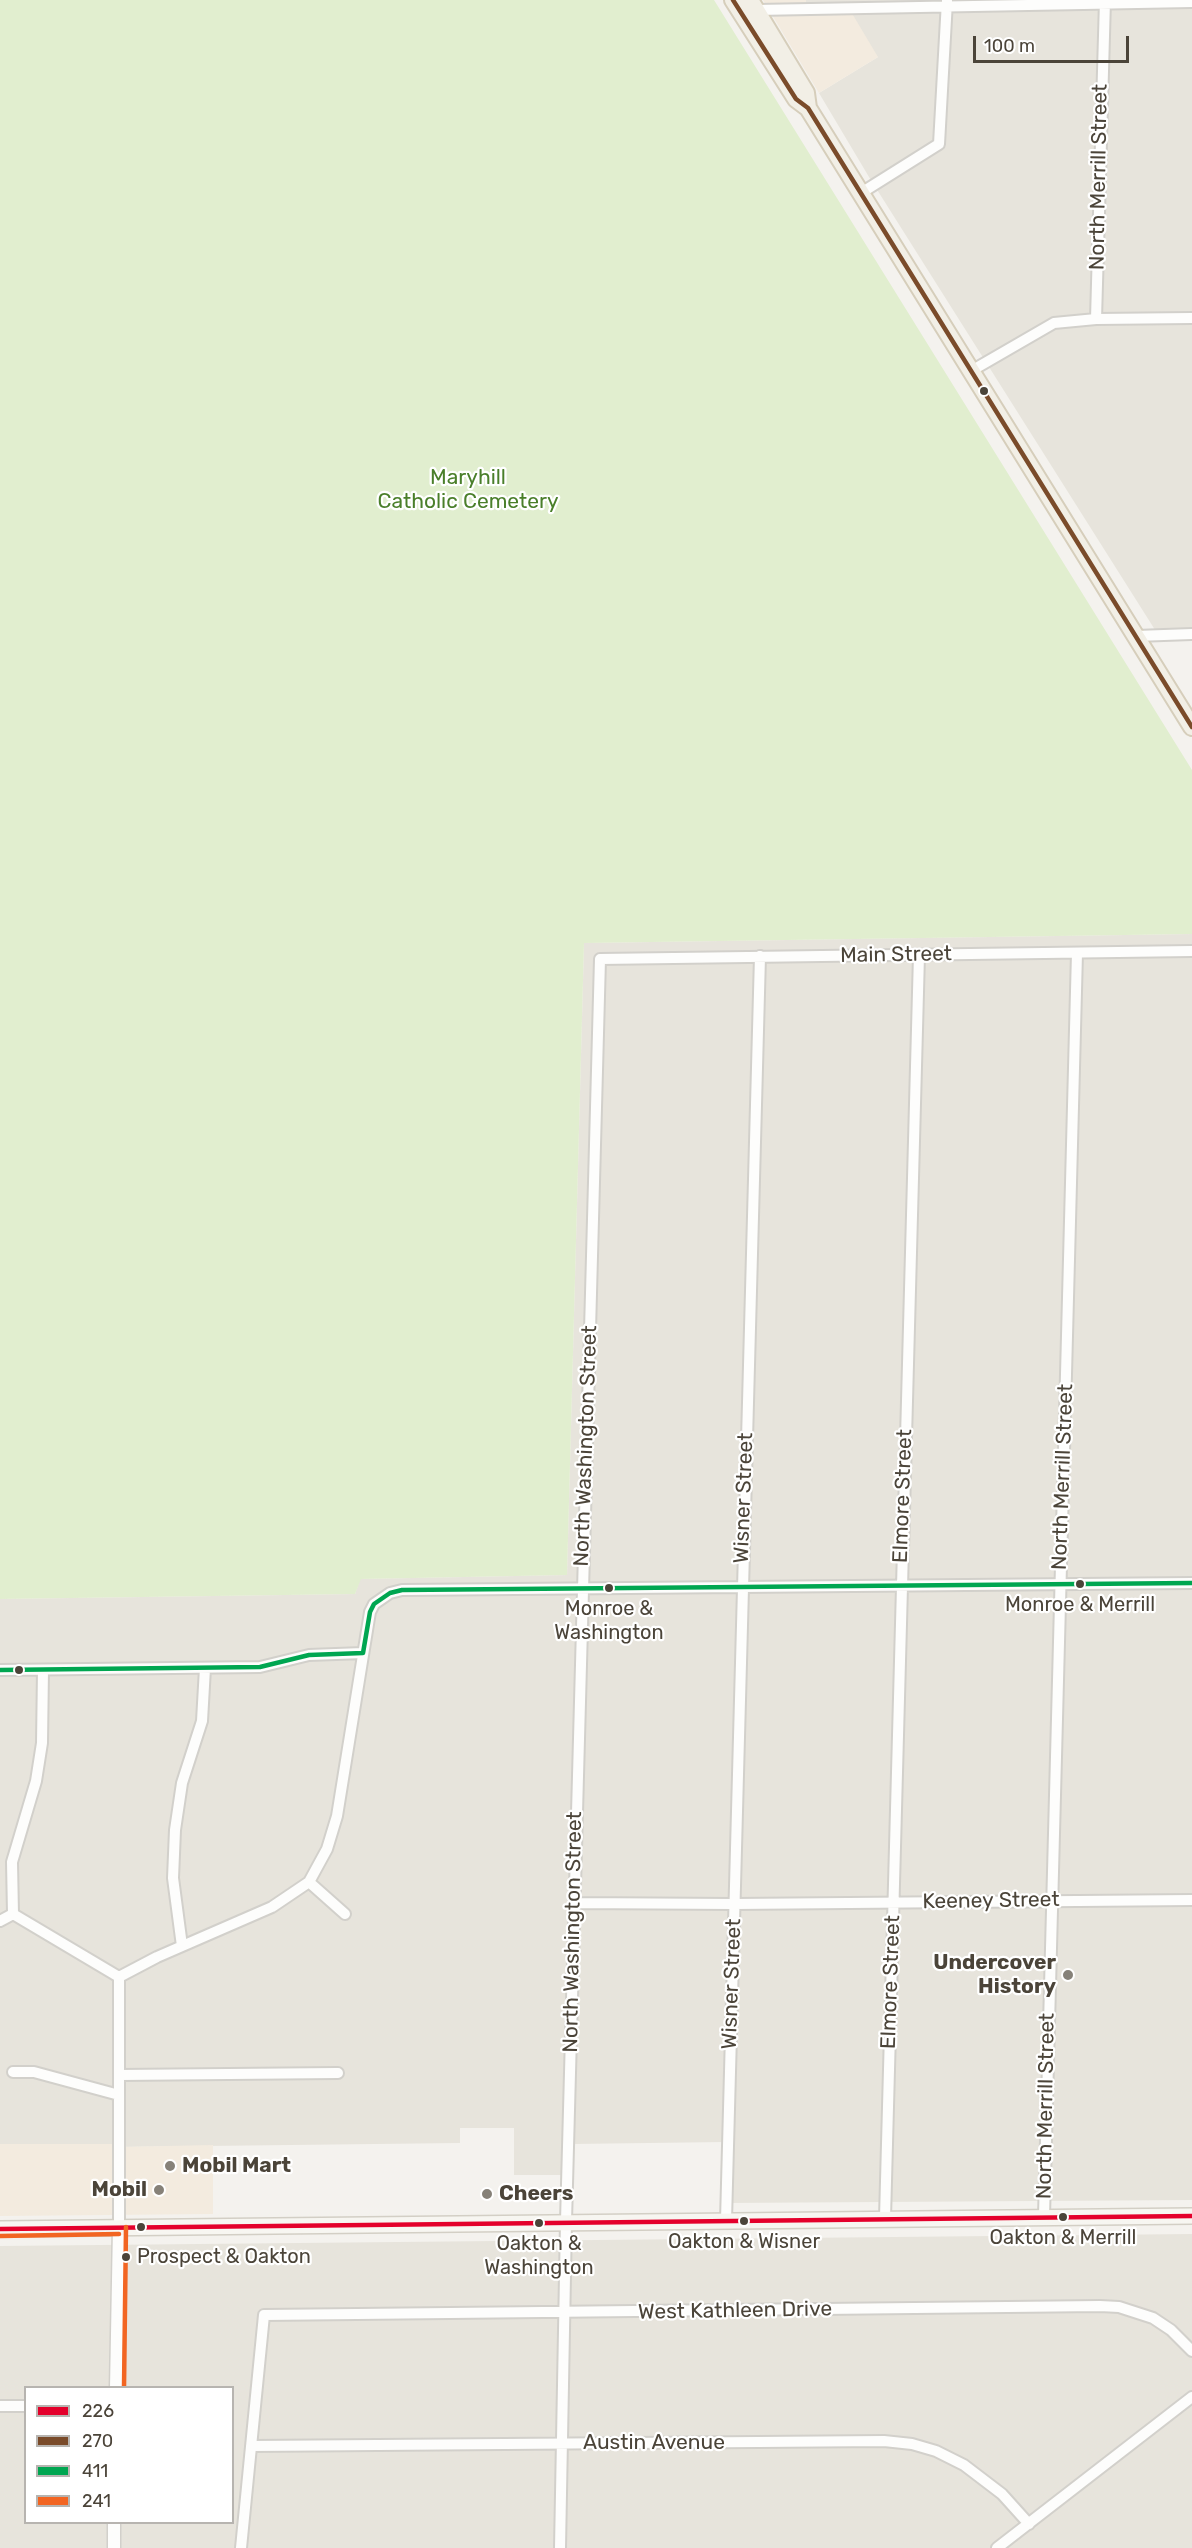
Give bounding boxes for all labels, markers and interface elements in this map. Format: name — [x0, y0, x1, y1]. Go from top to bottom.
scale bar — [976, 24, 1132, 62]
text: 100 m — [984, 35, 1035, 57]
street label: North Merrill Street — [1085, 84, 1113, 270]
unlabelled marker — [978, 385, 990, 397]
park label: Maryhill Catholic Cemetery — [377, 465, 559, 515]
street label: Main Street — [840, 941, 952, 969]
street label: North Washington Street — [569, 1325, 603, 1567]
street label: North Merrill Street — [1047, 1383, 1079, 1571]
street label: Elmore Street — [888, 1429, 918, 1563]
street label: Wisner Street — [729, 1432, 759, 1564]
marker: Monroe & Merrill — [1074, 1578, 1086, 1590]
marker: Monroe & Washington — [603, 1582, 615, 1594]
place label: Monroe & Merrill — [1005, 1593, 1155, 1617]
place label: Monroe & Washington — [554, 1597, 664, 1644]
unlabelled marker — [13, 1664, 25, 1676]
street label: North Washington Street — [558, 1811, 588, 2053]
street label: Keeney Street — [922, 1887, 1060, 1915]
street label: Elmore Street — [876, 1915, 906, 2049]
street label: Wisner Street — [717, 1918, 747, 2050]
place label: Undercover History — [933, 1950, 1056, 2000]
marker: Undercover History — [1061, 1968, 1075, 1982]
street label: North Merrill Street — [1032, 2013, 1060, 2199]
place label: Mobil Mart — [182, 2153, 291, 2179]
marker: Mobil Mart — [163, 2159, 177, 2173]
place label: Mobil — [92, 2177, 147, 2203]
place label: Cheers — [499, 2181, 573, 2207]
marker: Mobil — [152, 2183, 166, 2197]
marker: Cheers — [480, 2187, 494, 2201]
marker: Oakton & Merrill — [1057, 2211, 1069, 2223]
marker: Oakton & Wisner — [738, 2215, 750, 2227]
marker: Oakton & Washington — [533, 2217, 545, 2229]
unlabelled marker — [135, 2221, 147, 2233]
place label: Oakton & Merrill — [990, 2226, 1136, 2250]
place label: Oakton & Wisner — [668, 2230, 820, 2254]
place label: Oakton & Washington — [484, 2232, 594, 2279]
place label: Prospect & Oakton — [137, 2245, 311, 2269]
marker: Prospect & Oakton — [120, 2251, 132, 2263]
street label: West Kathleen Drive — [638, 2297, 832, 2325]
legend — [24, 2386, 234, 2524]
text: 226 — [82, 2400, 114, 2422]
text: 270 — [82, 2430, 113, 2452]
street label: Austin Avenue — [583, 2430, 725, 2456]
text: 411 — [82, 2460, 108, 2482]
text: 241 — [82, 2490, 111, 2512]

